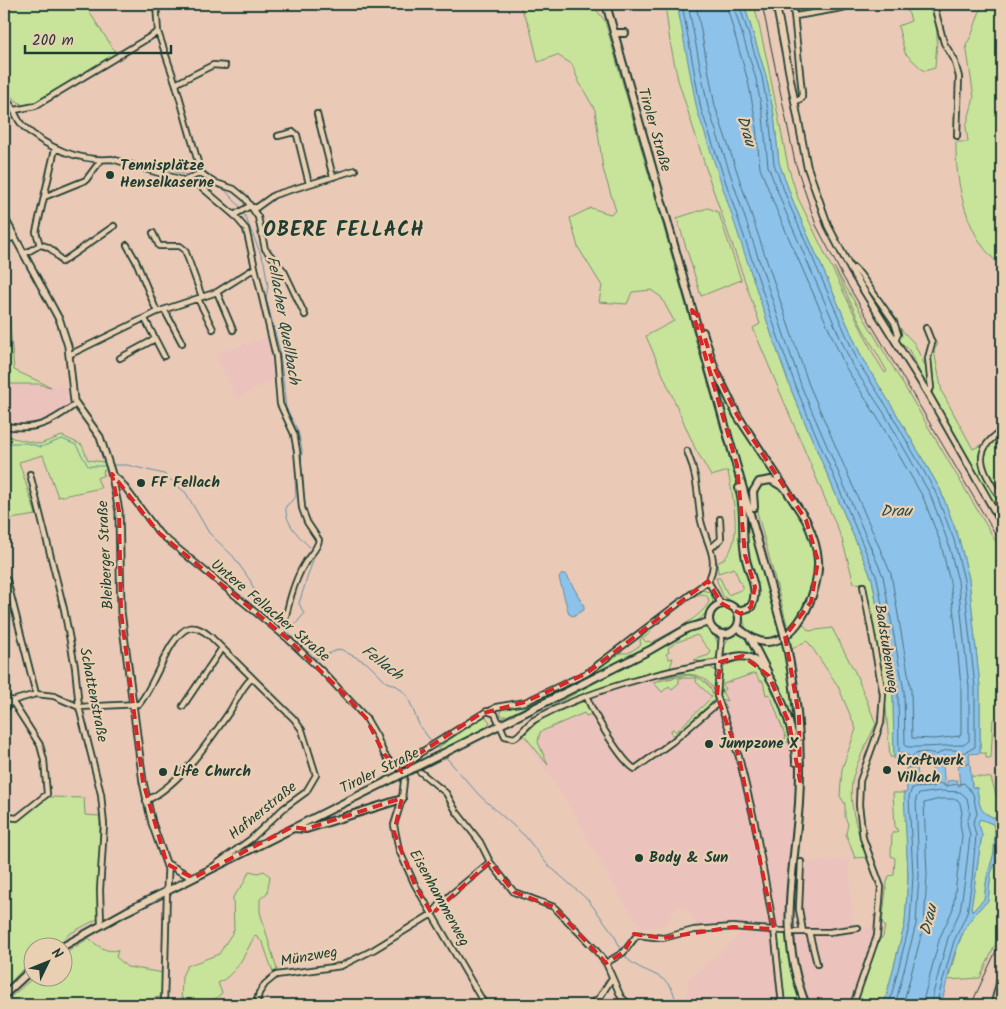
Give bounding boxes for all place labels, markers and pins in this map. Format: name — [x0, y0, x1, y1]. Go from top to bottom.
place label: Tennisplätze Henselkaserne — [120, 154, 215, 195]
marker: Tennisplätze Henselkaserne — [104, 169, 116, 181]
place label: FF Fellach — [151, 471, 220, 495]
marker: FF Fellach — [135, 477, 147, 489]
place label: Jumpzone X — [719, 732, 799, 756]
marker: Jumpzone X — [703, 738, 715, 750]
place label: Kraftwerk Villach — [897, 749, 964, 790]
place label: Life Church — [173, 760, 251, 784]
marker: Kraftwerk Villach — [881, 764, 893, 776]
marker: Life Church — [157, 766, 169, 778]
place label: Body & Sun — [649, 846, 728, 870]
marker: Body & Sun — [633, 852, 645, 864]

